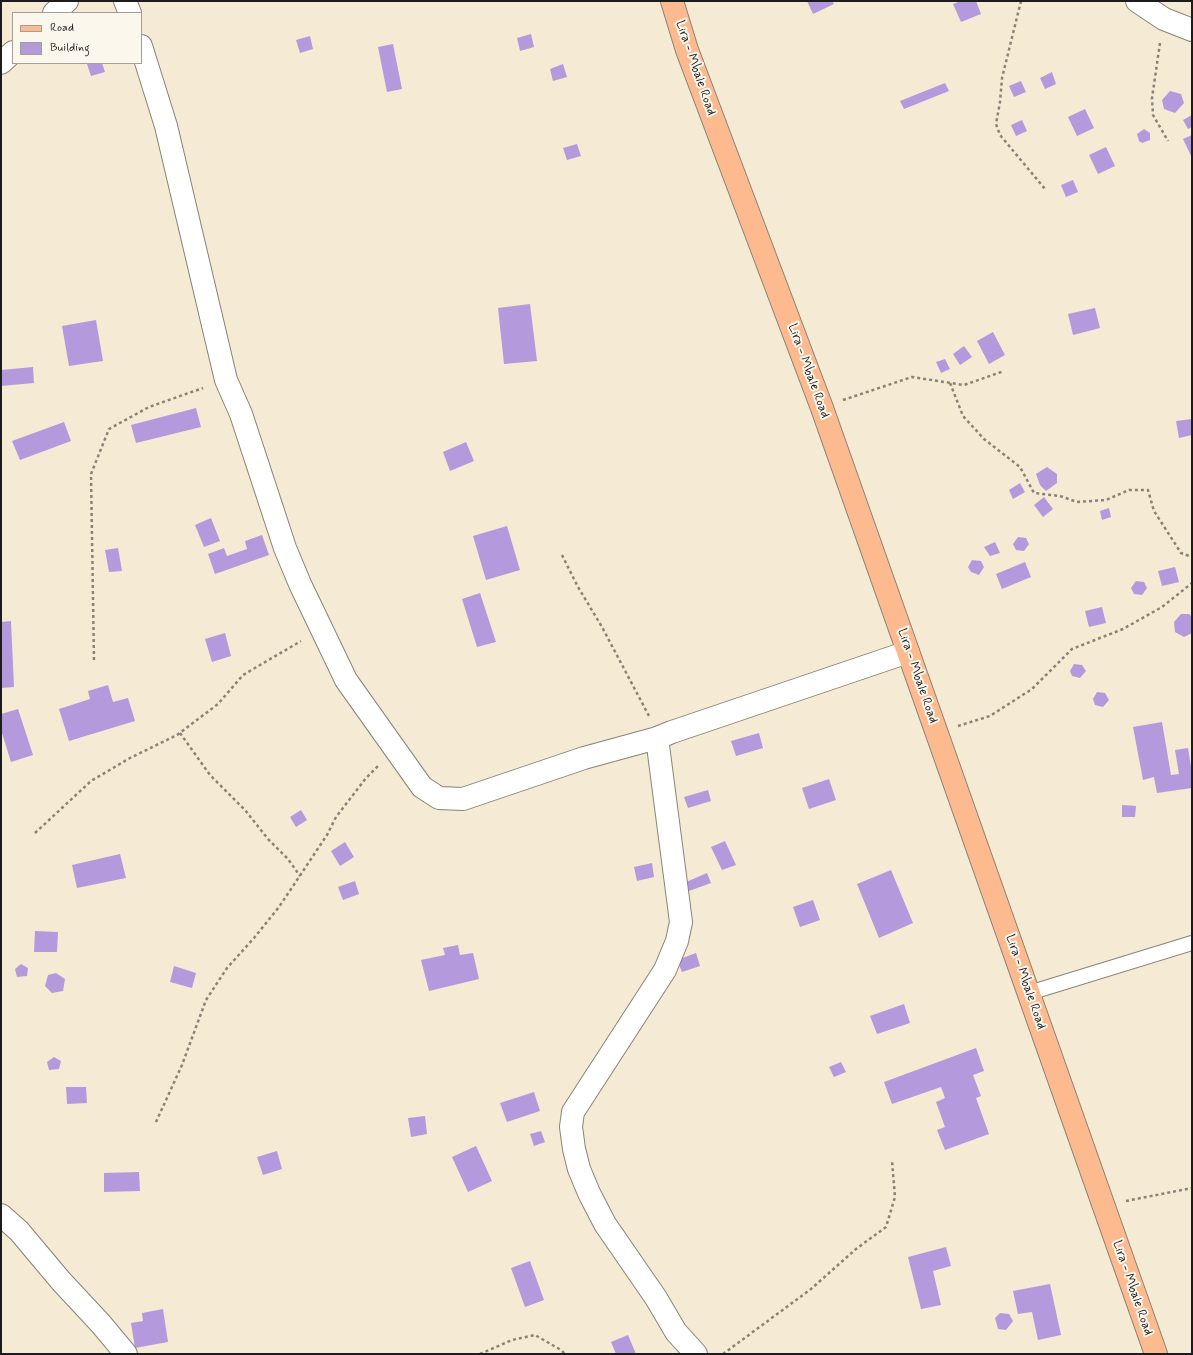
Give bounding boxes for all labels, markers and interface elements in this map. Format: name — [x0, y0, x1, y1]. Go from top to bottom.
legend — [12, 12, 142, 64]
street label: Lira - Mbale Road — [671, 19, 719, 117]
text: Road — [50, 20, 74, 36]
text: Building — [50, 40, 90, 56]
street label: Lira - Mbale Road — [784, 322, 832, 420]
street label: Lira - Mbale Road — [893, 627, 941, 725]
street label: Lira - Mbale Road — [1001, 933, 1049, 1031]
street label: Lira - Mbale Road — [1108, 1239, 1156, 1337]

